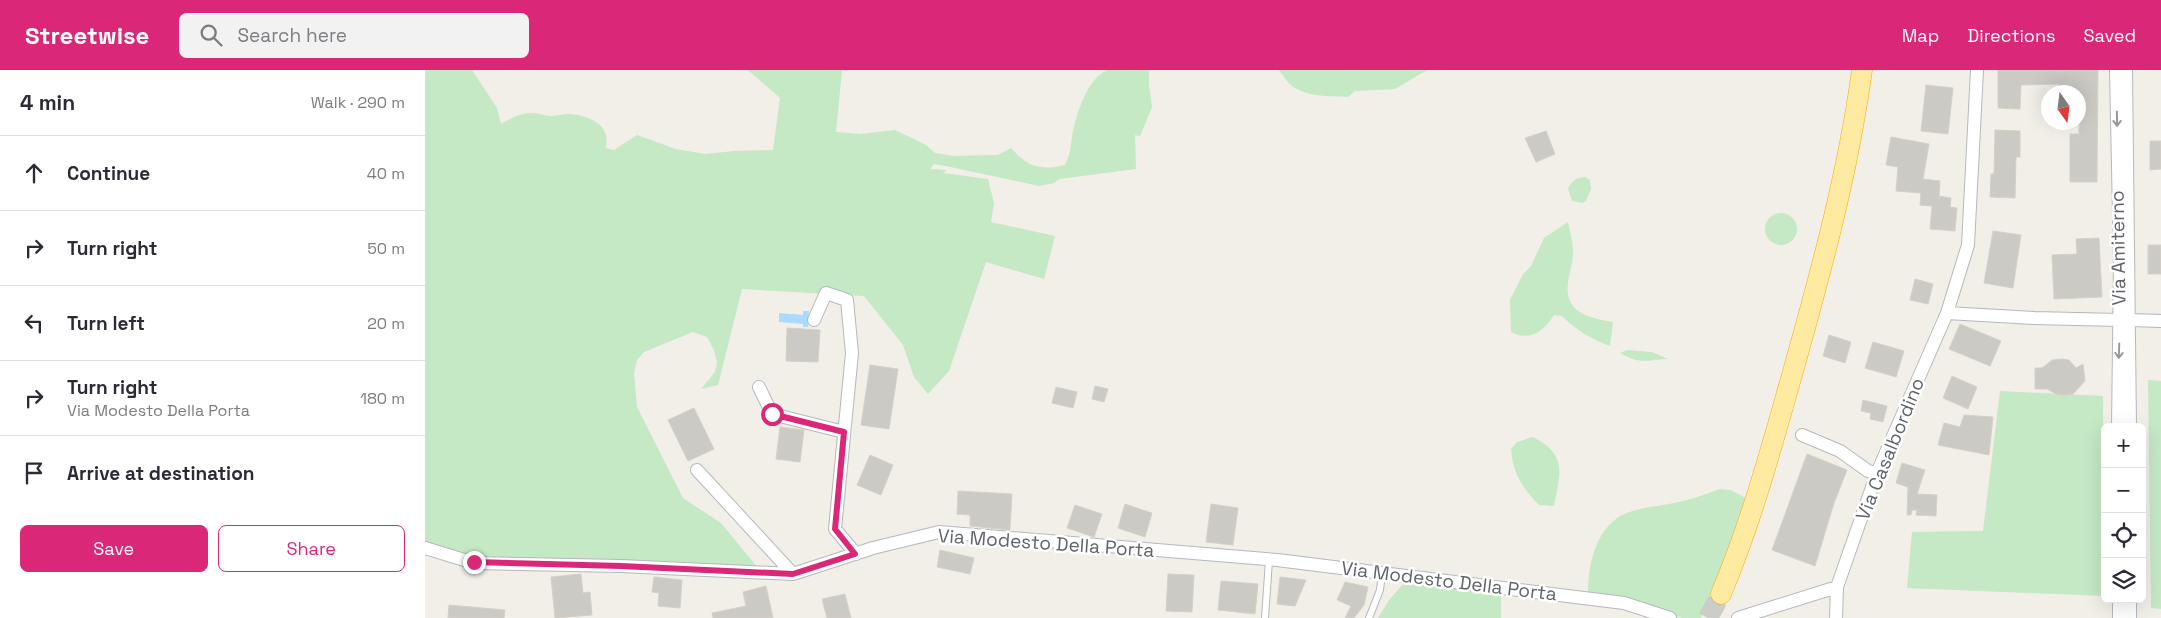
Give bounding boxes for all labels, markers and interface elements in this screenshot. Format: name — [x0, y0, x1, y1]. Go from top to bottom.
search box — [179, 13, 529, 58]
text: Streetwise — [25, 20, 149, 51]
icon: search — [197, 21, 225, 49]
text: Search here — [237, 23, 347, 48]
text: Map — [1902, 24, 1939, 47]
text: Directions — [1967, 24, 2056, 47]
text: Saved — [2084, 24, 2136, 47]
north arrow — [2041, 85, 2086, 130]
text: 4 min — [20, 89, 75, 116]
text: Walk · 290 m — [311, 92, 405, 113]
one-way arrow — [2112, 110, 2121, 126]
icon: ahead — [20, 159, 48, 187]
text: Continue — [67, 161, 150, 186]
text: 40 m — [367, 163, 405, 184]
street label: Via Amiterno — [2104, 190, 2132, 306]
icon: right — [20, 234, 48, 262]
text: Turn right — [67, 236, 157, 261]
text: 50 m — [367, 238, 405, 259]
icon: left — [20, 309, 48, 337]
text: Turn left — [67, 311, 145, 336]
text: 20 m — [367, 313, 405, 334]
one-way arrow — [2114, 343, 2123, 359]
street label: Via Casalbordino — [1850, 374, 1930, 524]
text: Turn right — [67, 375, 157, 400]
icon: right — [20, 384, 48, 412]
text: 180 m — [360, 388, 405, 409]
text: Via Modesto Della Porta — [67, 400, 250, 421]
route start — [761, 403, 784, 426]
map controls — [2101, 423, 2146, 603]
button: + — [2101, 423, 2146, 468]
icon: arrive — [20, 459, 48, 487]
text: Arrive at destination — [67, 461, 255, 486]
button: − — [2101, 468, 2146, 513]
button: locate — [2101, 513, 2146, 558]
street label: Via Modesto Della Porta — [937, 523, 1155, 563]
button: Save — [20, 525, 208, 572]
button: Share — [218, 525, 405, 572]
route end — [463, 551, 486, 574]
street label: Via Modesto Della Porta — [1340, 555, 1558, 607]
button: layers — [2101, 558, 2146, 603]

